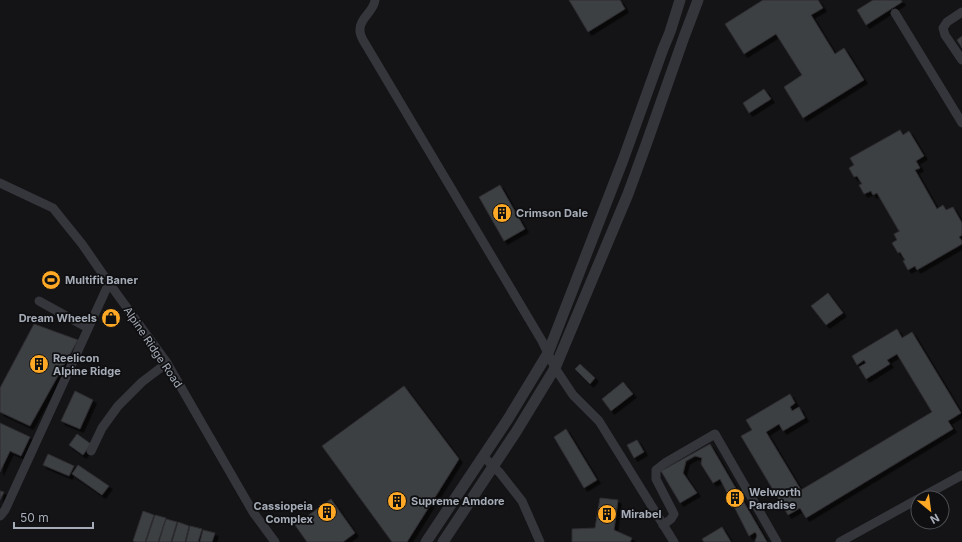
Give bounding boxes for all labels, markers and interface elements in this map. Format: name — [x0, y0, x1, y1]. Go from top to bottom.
building icon: Crimson Dale — [491, 202, 513, 224]
place label: Crimson Dale — [516, 206, 588, 220]
sports icon: Multifit Baner — [40, 269, 62, 291]
place label: Multifit Baner — [65, 273, 138, 287]
street label: Alpine Ridge Road — [121, 304, 185, 390]
shop icon: Dream Wheels — [100, 307, 122, 329]
place label: Dream Wheels — [19, 311, 97, 325]
place label: Reelicon Alpine Ridge — [53, 351, 121, 378]
building icon: Reelicon Alpine Ridge — [28, 353, 50, 375]
place label: Welworth Paradise — [749, 485, 801, 512]
building icon: Welworth Paradise — [724, 487, 746, 509]
building icon: Supreme Amdore — [386, 490, 408, 512]
north arrow — [910, 490, 950, 530]
place label: Supreme Amdore — [411, 494, 505, 508]
place label: Cassiopeia Complex — [254, 499, 314, 526]
building icon: Cassiopeia Complex — [316, 501, 338, 523]
building icon: Mirabel — [596, 503, 618, 525]
scale bar — [14, 504, 93, 530]
place label: Mirabel — [621, 507, 661, 521]
text: 50 m — [20, 510, 49, 525]
text: N — [928, 511, 942, 527]

